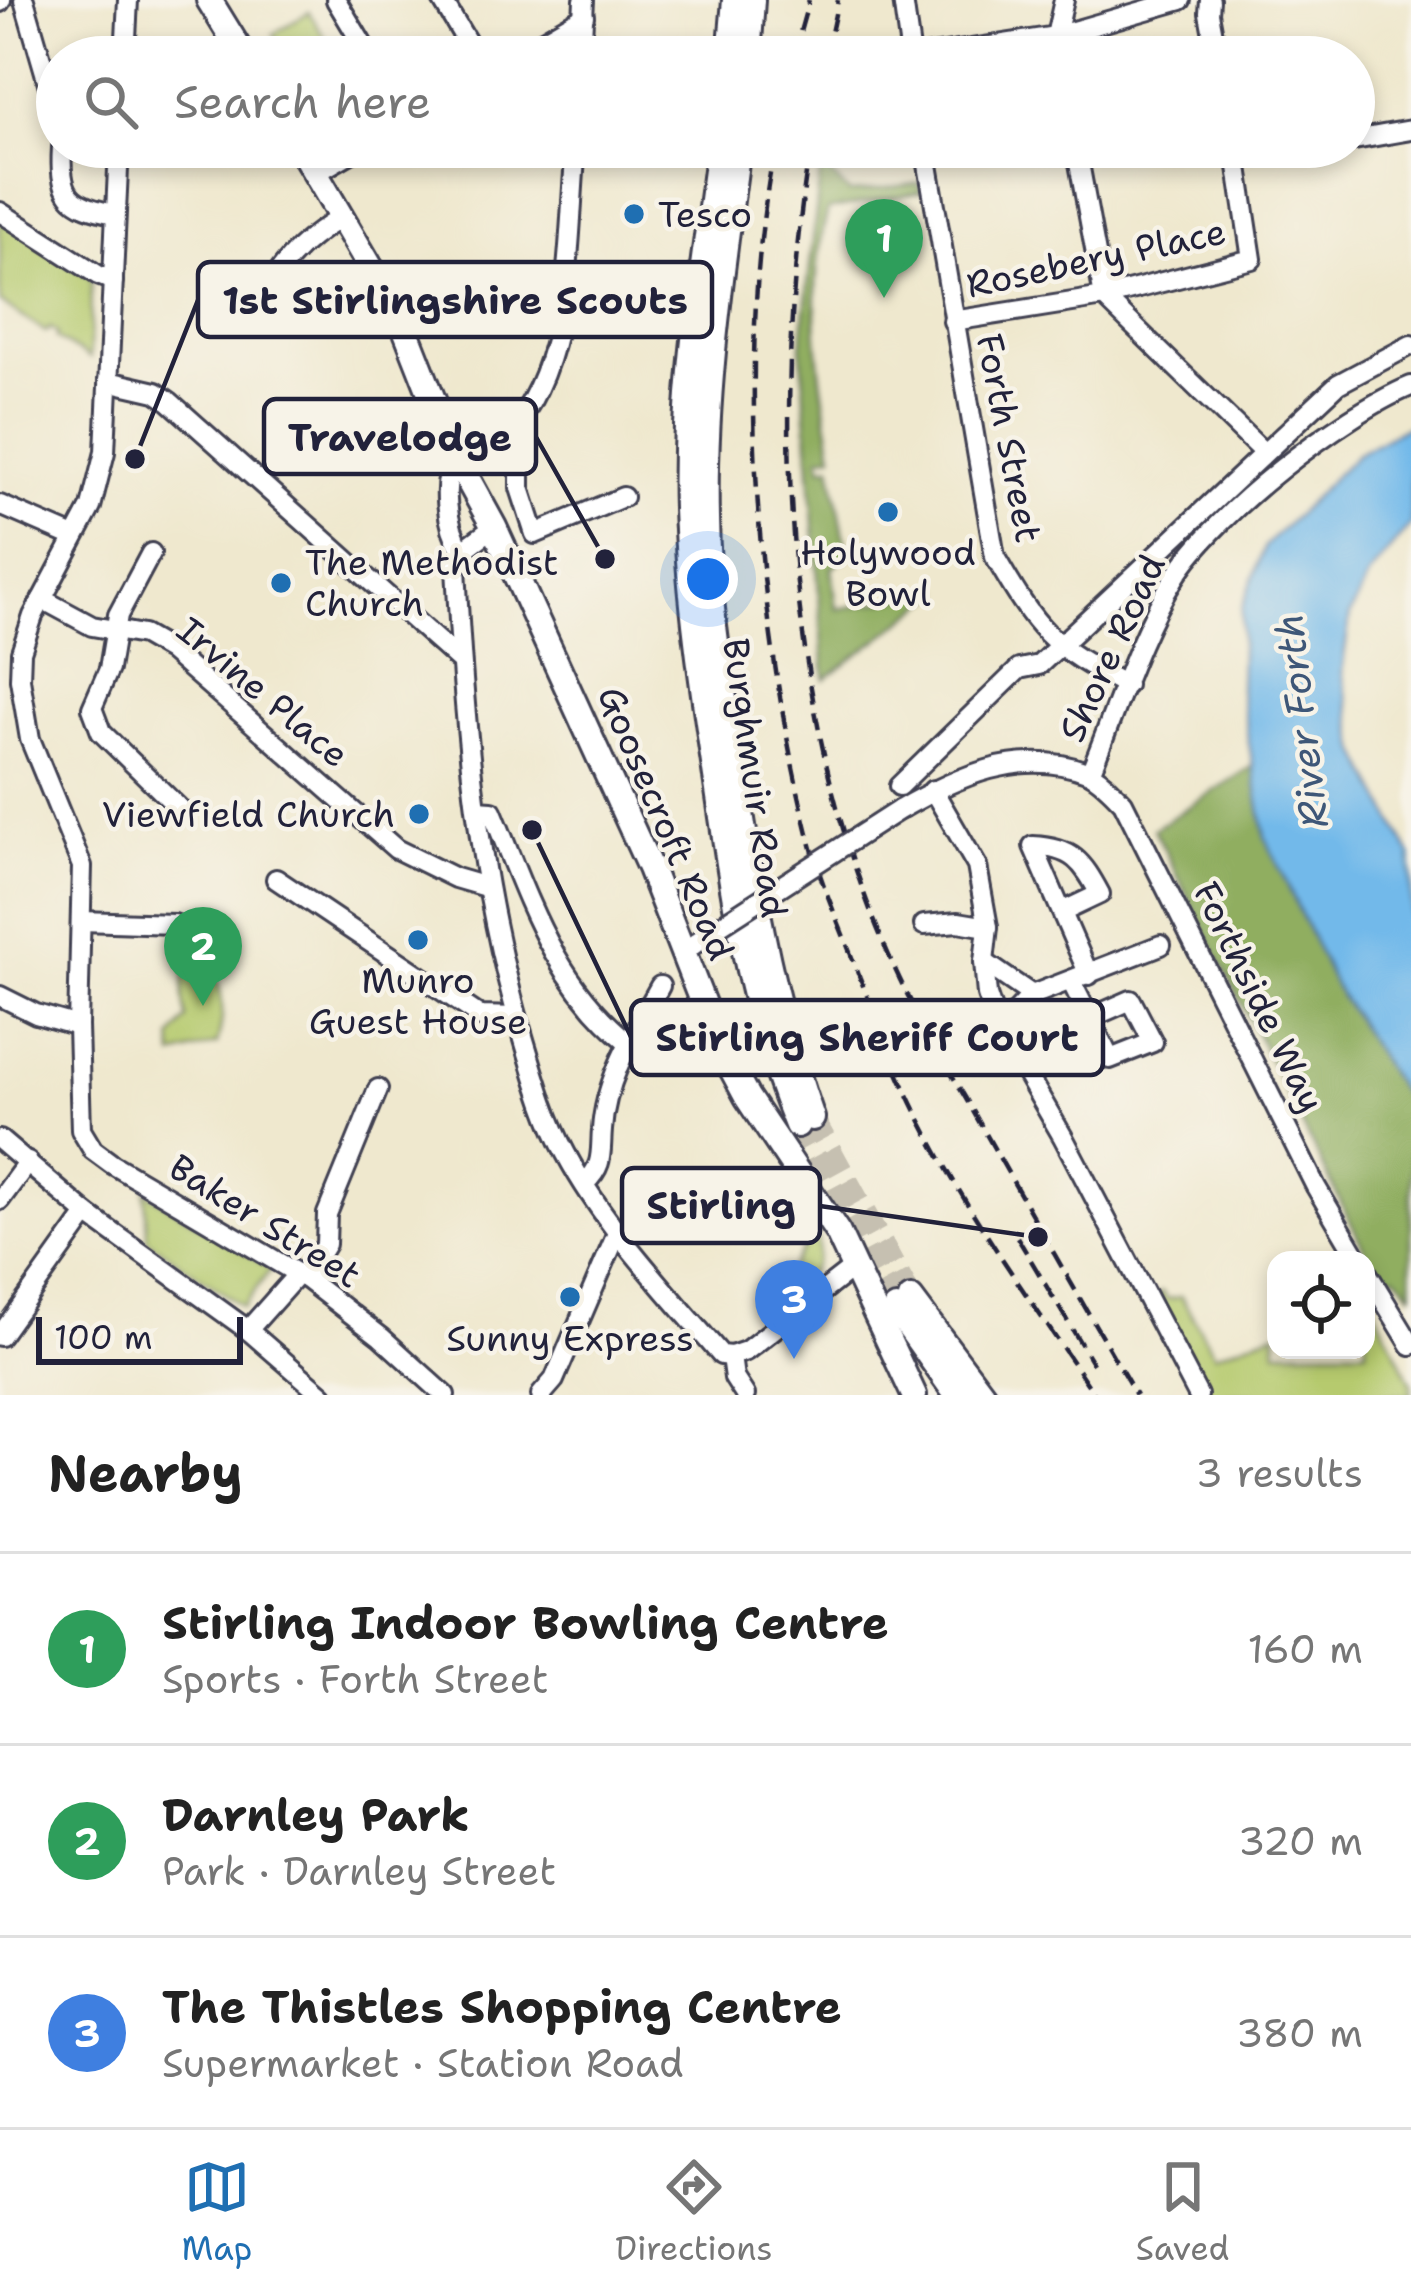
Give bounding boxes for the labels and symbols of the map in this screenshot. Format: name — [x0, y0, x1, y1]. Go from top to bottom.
place label: Tesco — [658, 190, 752, 239]
pin: 1 — [845, 199, 923, 298]
marker: Tesco — [621, 201, 647, 227]
street label: Rosebery Place — [962, 207, 1230, 309]
callout: 1st Stirlingshire Scouts — [198, 262, 712, 337]
text: 1st Stirlingshire Scouts — [222, 274, 688, 326]
street label: Forth Street — [965, 329, 1053, 547]
callout: Travelodge — [264, 399, 536, 474]
text: Travelodge — [288, 411, 512, 463]
marker: Holywood Bowl — [875, 499, 901, 525]
place label: Holywood Bowl — [800, 528, 976, 618]
place label: The Methodist Church — [305, 538, 559, 628]
street label: Shore Road — [1047, 546, 1177, 750]
your location — [678, 549, 738, 609]
marker: The Methodist Church — [268, 570, 294, 596]
street label: Irvine Place — [167, 606, 359, 778]
water label: River Forth — [1262, 611, 1340, 831]
street label: Burghmuir Road — [711, 635, 799, 921]
street label: Goosecroft Road — [586, 679, 746, 967]
place label: Viewfield Church — [102, 790, 395, 839]
marker: Viewfield Church — [406, 801, 432, 827]
street label: Forthside Way — [1182, 874, 1336, 1120]
pin: 2 — [164, 907, 242, 1006]
marker: Munro Guest House — [405, 927, 431, 953]
place label: Munro Guest House — [309, 956, 527, 1046]
callout: Stirling Sheriff Court — [631, 1000, 1103, 1075]
text: Stirling Sheriff Court — [655, 1011, 1079, 1063]
street label: Baker Street — [160, 1143, 370, 1299]
callout: Stirling — [622, 1168, 820, 1243]
text: Stirling — [646, 1179, 796, 1231]
pin: 3 — [755, 1260, 833, 1359]
marker: Sunny Express — [557, 1284, 583, 1310]
scale bar — [36, 1311, 243, 1364]
place label: Sunny Express — [446, 1314, 694, 1363]

